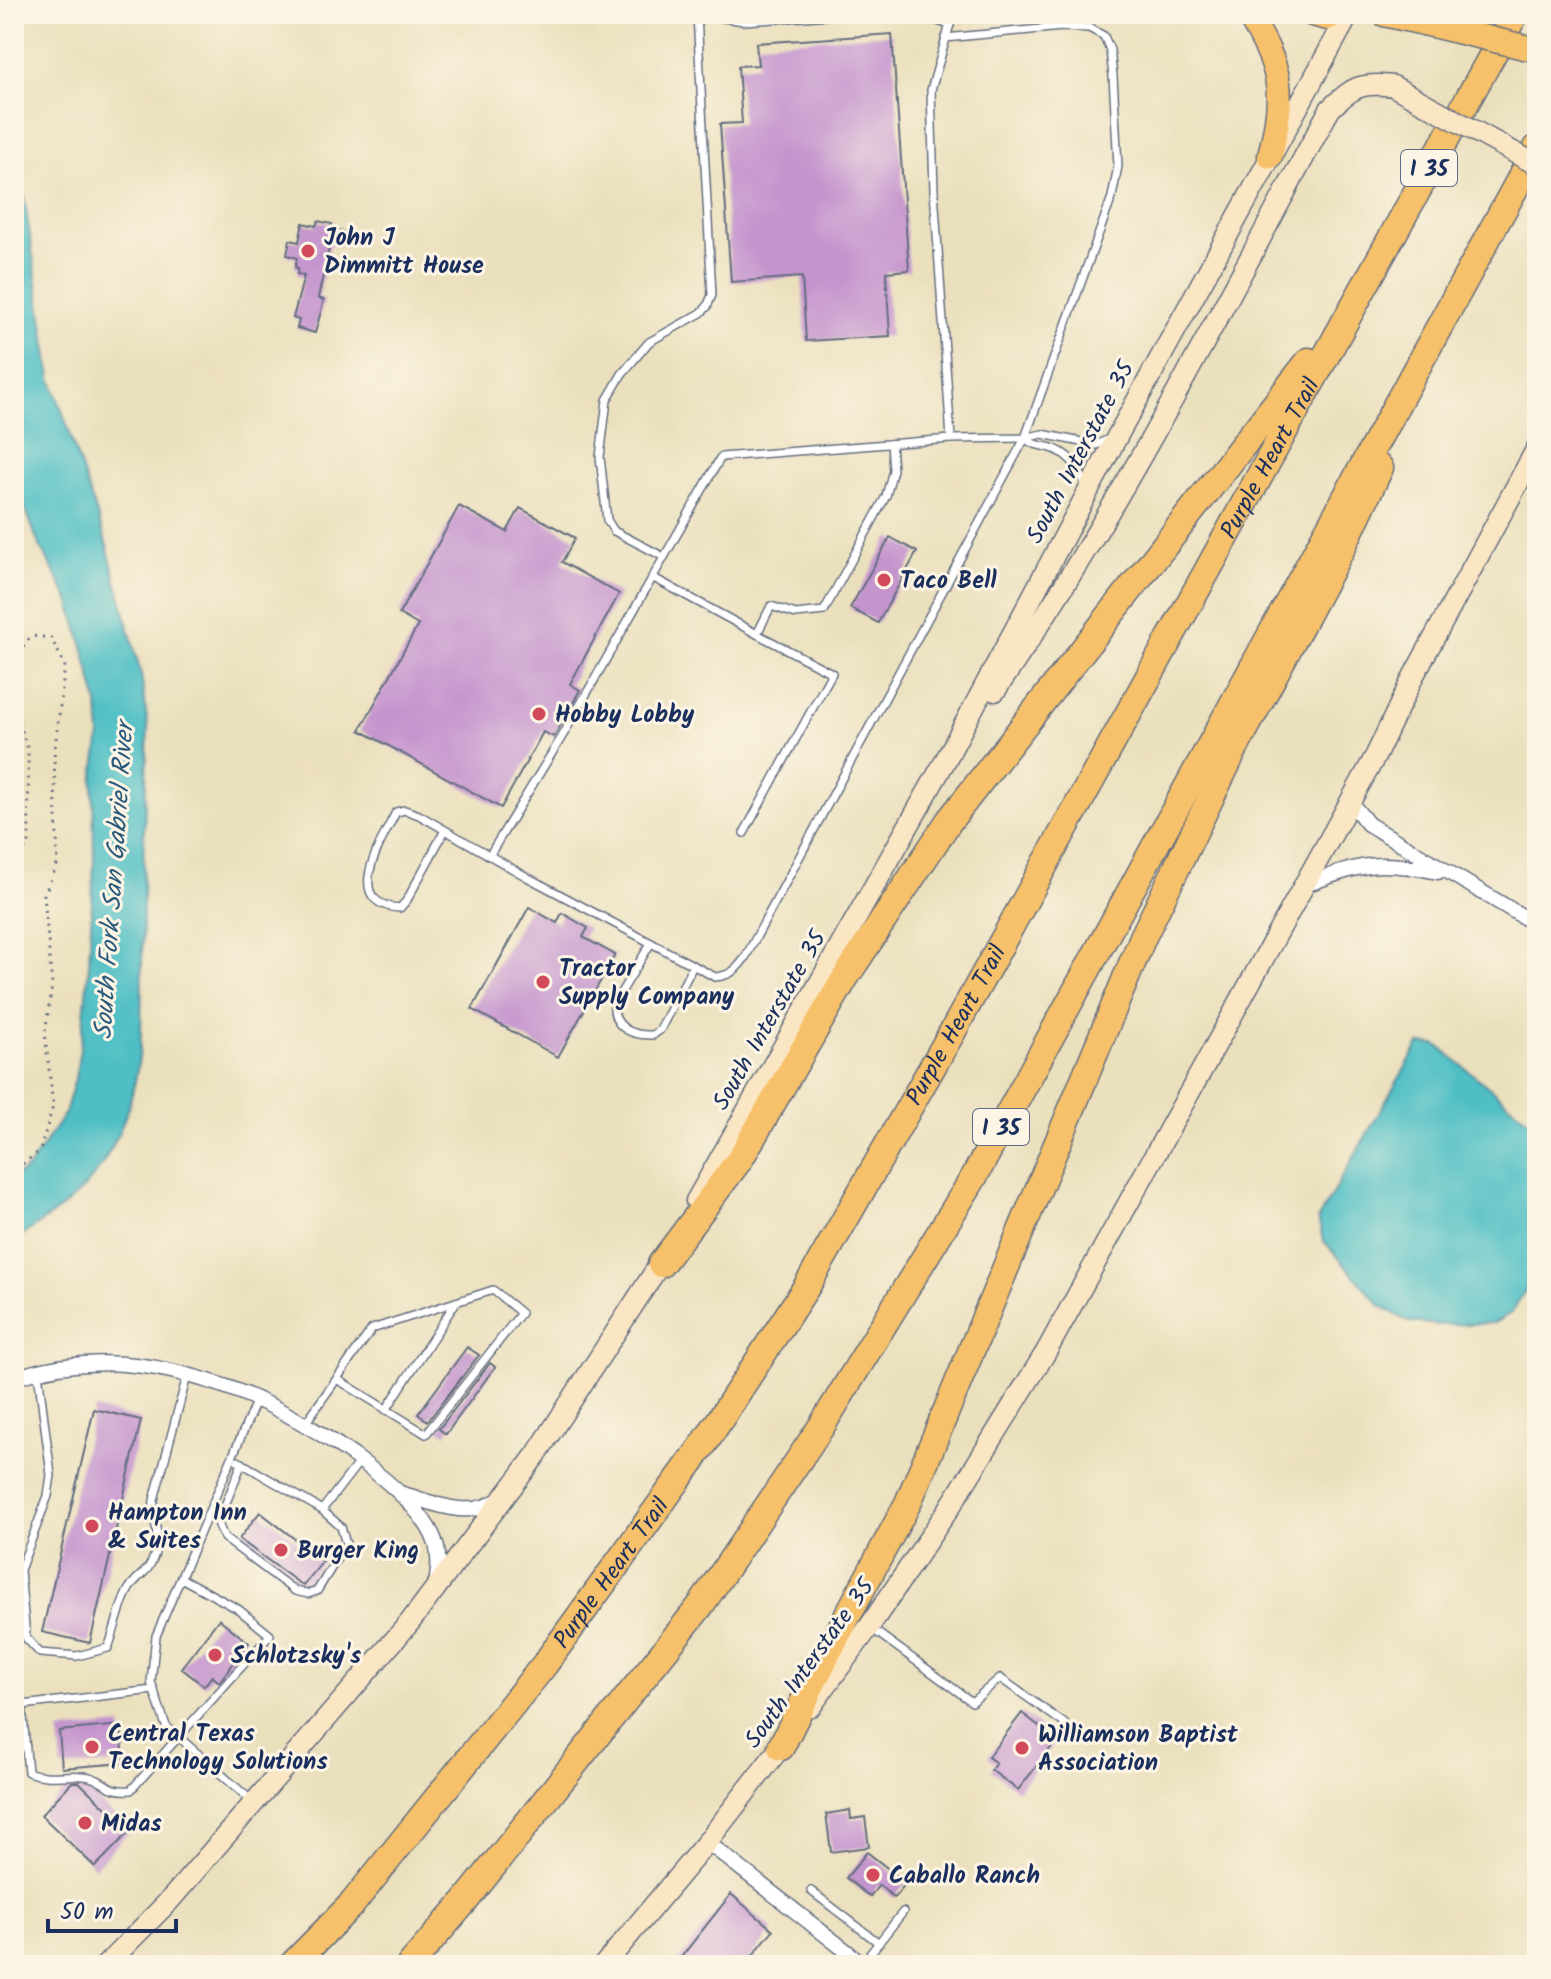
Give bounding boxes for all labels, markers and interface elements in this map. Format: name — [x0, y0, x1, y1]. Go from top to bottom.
road number: I 35 — [1401, 150, 1457, 186]
place label: John J Dimmitt House — [324, 219, 484, 286]
marker: John J Dimmitt House — [299, 242, 317, 260]
street label: South Interstate 35 — [1017, 352, 1147, 551]
street label: Purple Heart Trail — [1210, 371, 1331, 547]
place label: Taco Bell — [900, 562, 997, 601]
marker: Taco Bell — [875, 571, 893, 589]
place label: Hobby Lobby — [555, 696, 695, 735]
marker: Hobby Lobby — [530, 705, 548, 723]
water label: South Fork San Gabriel River — [83, 716, 147, 1041]
street label: South Interstate 35 — [703, 922, 839, 1118]
street label: Purple Heart Trail — [896, 938, 1018, 1113]
place label: Tractor Supply Company — [559, 950, 735, 1017]
marker: Tractor Supply Company — [534, 973, 552, 991]
road number: I 35 — [973, 1109, 1029, 1145]
street label: Purple Heart Trail — [544, 1490, 680, 1658]
place label: Hampton Inn & Suites — [108, 1494, 247, 1561]
marker: Hampton Inn & Suites — [83, 1517, 101, 1535]
place label: Burger King — [297, 1532, 419, 1571]
marker: Burger King — [272, 1541, 290, 1559]
street label: South Interstate 35 — [735, 1569, 887, 1757]
place label: Schlotzsky's — [231, 1637, 361, 1676]
marker: Schlotzsky's — [206, 1646, 224, 1664]
place label: Central Texas Technology Solutions — [108, 1715, 328, 1782]
place label: Williamson Baptist Association — [1038, 1716, 1239, 1783]
marker: Central Texas Technology Solutions — [83, 1738, 101, 1756]
marker: Williamson Baptist Association — [1013, 1739, 1031, 1757]
place label: Midas — [101, 1805, 162, 1844]
marker: Midas — [76, 1814, 94, 1832]
place label: Caballo Ranch — [889, 1857, 1040, 1896]
marker: Caballo Ranch — [864, 1866, 882, 1884]
scale bar — [48, 1883, 176, 1933]
text: 50 m — [60, 1893, 114, 1932]

